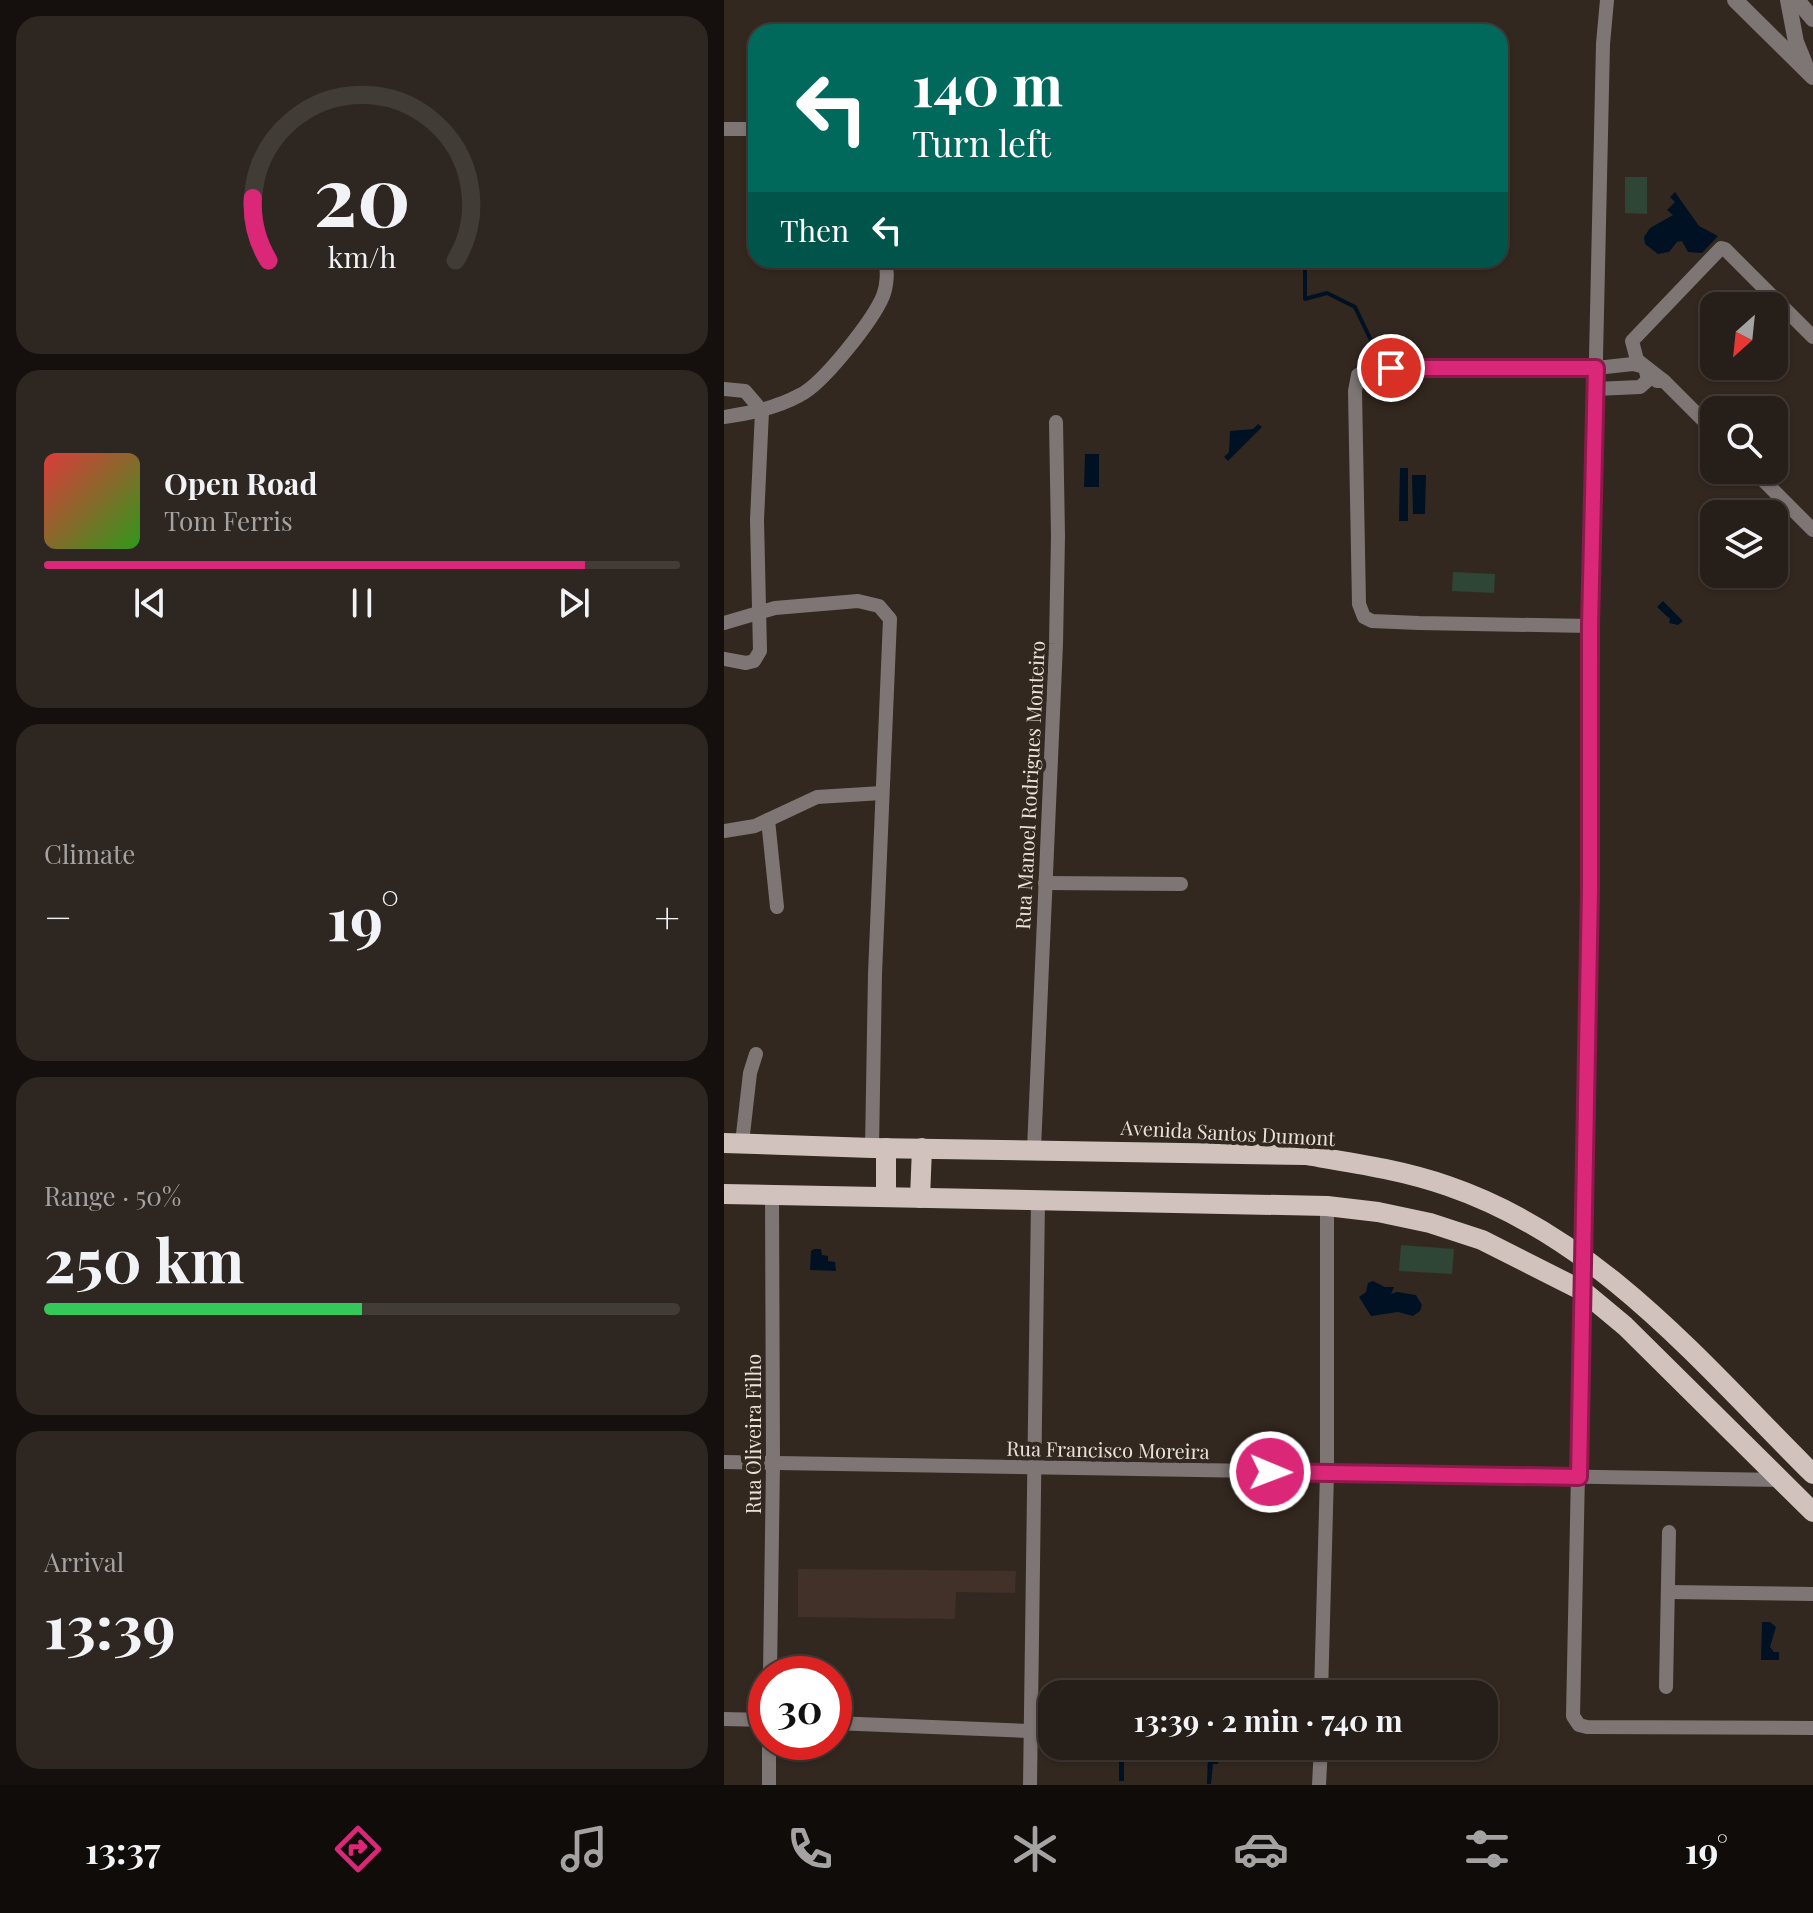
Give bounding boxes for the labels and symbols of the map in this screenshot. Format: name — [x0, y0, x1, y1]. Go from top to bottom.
north arrow — [1700, 292, 1788, 380]
pin — [1357, 334, 1425, 402]
street label: Rua Manoel Rodrigues Monteiro — [1008, 640, 1050, 930]
street label: Avenida Santos Dumont — [1119, 1113, 1337, 1151]
street label: Rua Oliveira Filho — [739, 1354, 766, 1514]
position arrow — [1228, 1430, 1312, 1514]
street label: Rua Francisco Moreira — [1006, 1434, 1210, 1464]
speed limit sign: 30 — [748, 1656, 852, 1760]

